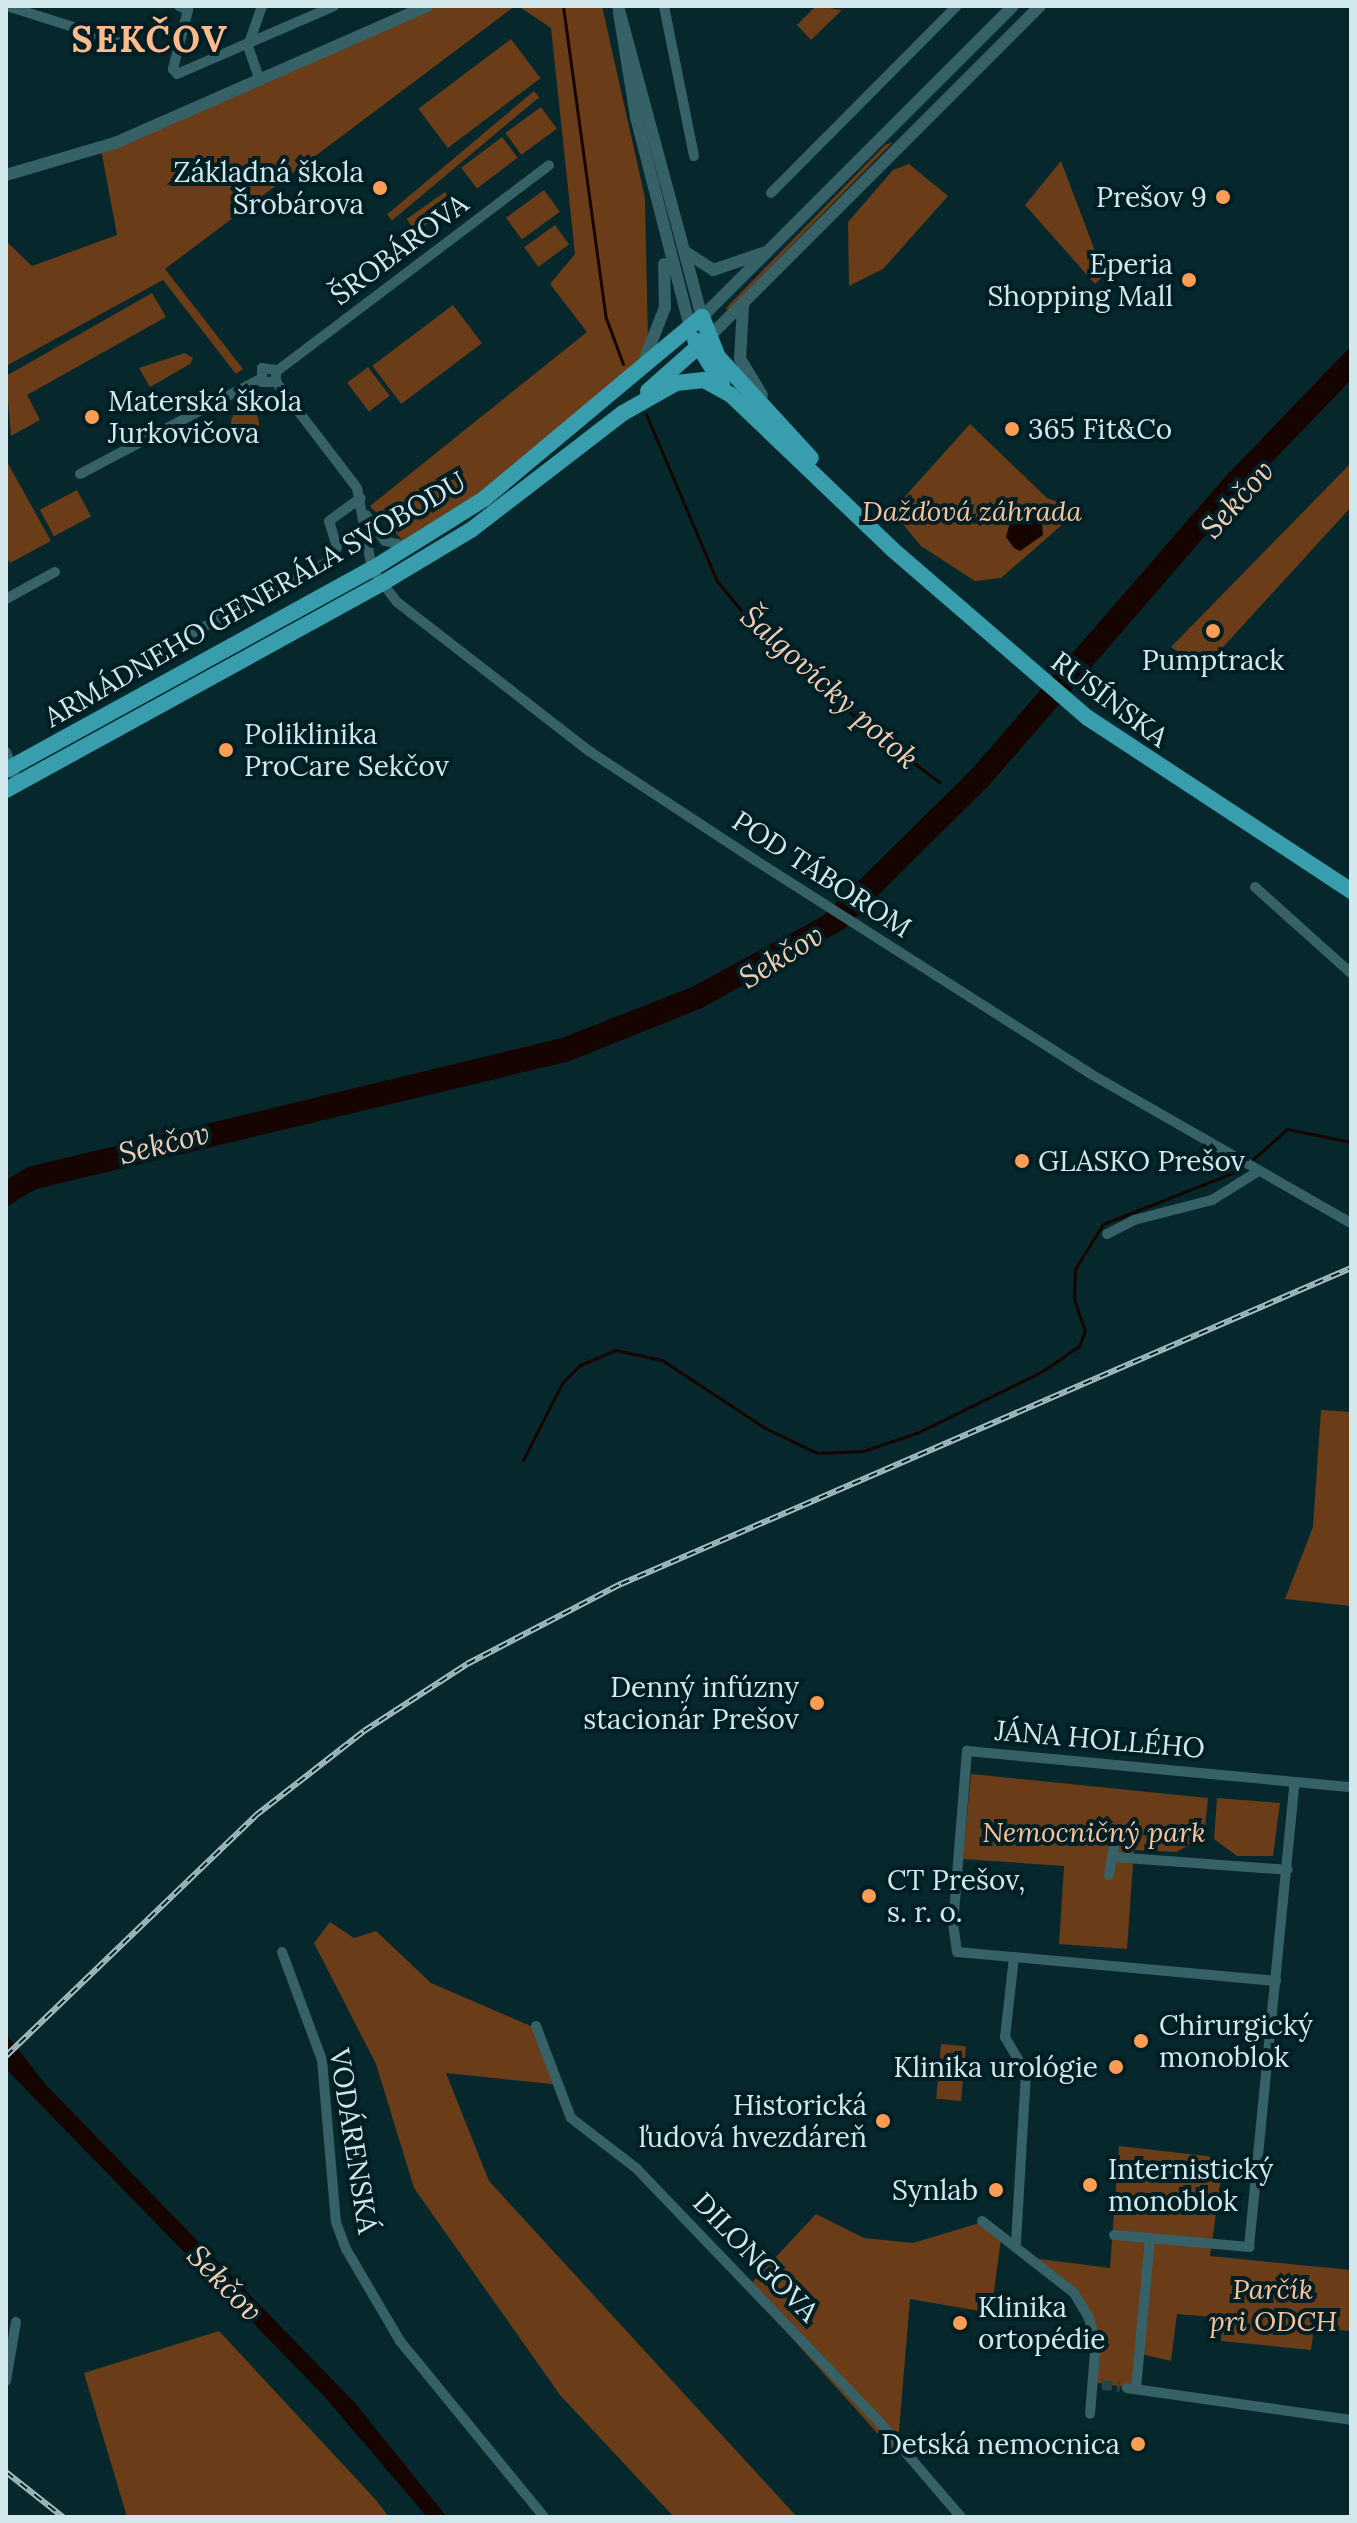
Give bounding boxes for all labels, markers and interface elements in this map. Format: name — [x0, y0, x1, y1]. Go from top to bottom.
district label: SEKČOV — [71, 18, 229, 62]
place label: Základná škola Šrobárova — [174, 155, 364, 221]
marker: Základná škola Šrobárova — [371, 179, 389, 197]
place label: Prešov 9 — [1096, 180, 1207, 214]
street label: ŠROBÁROVA — [324, 186, 474, 312]
marker: Prešov 9 — [1214, 188, 1232, 206]
place label: Eperia Shopping Mall — [987, 247, 1173, 313]
marker: Eperia Shopping Mall — [1180, 271, 1198, 289]
place label: Materská škola Jurkovičova — [108, 384, 302, 450]
marker: Materská škola Jurkovičova — [83, 408, 101, 426]
place label: 365 Fit&Co — [1028, 412, 1172, 446]
marker: 365 Fit&Co — [1003, 420, 1021, 438]
water label: Sekčov — [1193, 453, 1281, 545]
street label: ARMÁDNEHO GENERÁLA SVOBODU — [38, 464, 472, 734]
park label: Dažďová záhrada — [862, 494, 1082, 528]
water label: Šalgovícky potok — [734, 598, 926, 776]
marker: Pumptrack — [1204, 622, 1222, 640]
place label: Pumptrack — [1142, 643, 1284, 677]
street label: RUSÍNSKA — [1045, 644, 1175, 754]
place label: Poliklinika ProCare Sekčov — [244, 717, 449, 783]
marker: Poliklinika ProCare Sekčov — [215, 739, 237, 761]
street label: POD TÁBOROM — [726, 804, 918, 944]
water label: Sekčov — [732, 916, 830, 996]
water label: Sekčov — [115, 1114, 213, 1172]
place label: GLASKO Prešov — [1038, 1144, 1245, 1178]
marker: GLASKO Prešov — [1013, 1152, 1031, 1170]
place label: Denný infúzny stacionár Prešov — [583, 1670, 799, 1736]
marker: Denný infúzny stacionár Prešov — [806, 1692, 828, 1714]
street label: JÁNA HOLLÉHO — [994, 1713, 1206, 1765]
park label: Nemocničný park — [982, 1815, 1206, 1849]
place label: CT Prešov, s. r. o. — [887, 1863, 1025, 1929]
marker: CT Prešov, s. r. o. — [858, 1885, 880, 1907]
place label: Chirurgický monoblok — [1159, 2008, 1313, 2074]
marker: Chirurgický monoblok — [1130, 2030, 1152, 2052]
street label: VODÁRENSKÁ — [323, 2046, 385, 2236]
place label: Klinika urológie — [893, 2050, 1098, 2084]
marker: Klinika urológie — [1105, 2056, 1127, 2078]
place label: Historická ľudová hvezdáreň — [639, 2088, 867, 2154]
marker: Historická ľudová hvezdáreň — [874, 2112, 892, 2130]
place label: Internistický monoblok — [1108, 2152, 1273, 2218]
place label: Synlab — [892, 2173, 978, 2207]
marker: Internistický monoblok — [1079, 2174, 1101, 2196]
marker: Synlab — [985, 2179, 1007, 2201]
street label: DILONGOVA — [686, 2186, 826, 2328]
water label: Sekčov — [180, 2237, 270, 2329]
park label: Parčík pri ODCH — [1209, 2272, 1337, 2338]
place label: Klinika ortopédie — [978, 2290, 1105, 2356]
marker: Klinika ortopédie — [949, 2312, 971, 2334]
place label: Detská nemocnica — [881, 2427, 1120, 2461]
marker: Detská nemocnica — [1127, 2433, 1149, 2455]

